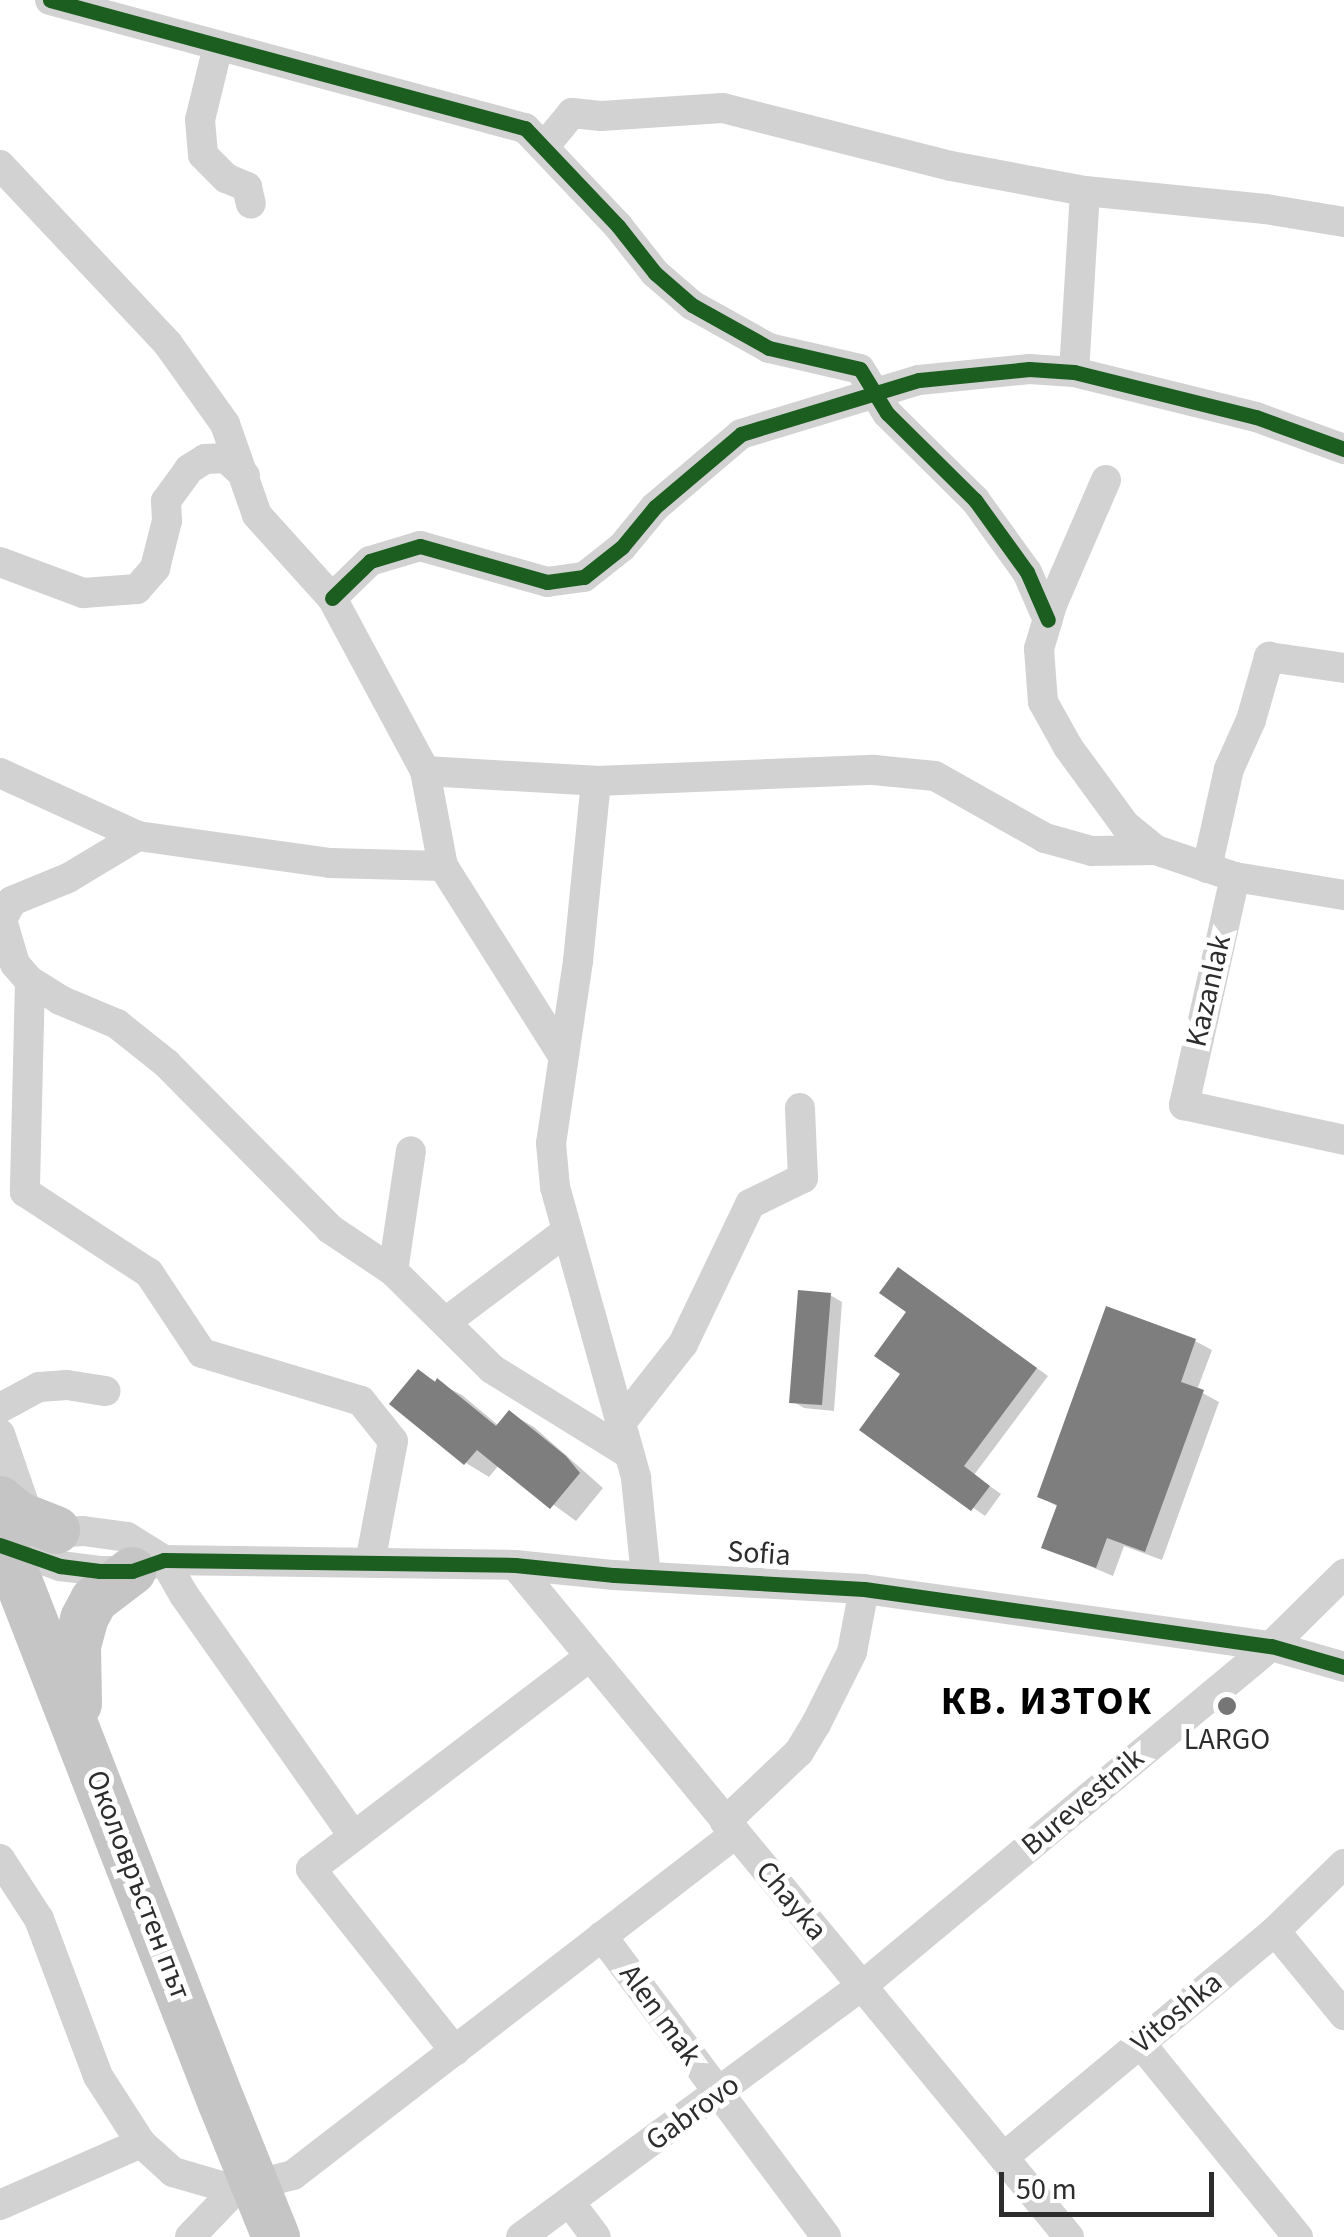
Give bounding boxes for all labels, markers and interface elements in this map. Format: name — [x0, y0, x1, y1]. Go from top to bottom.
street label: Kazanlak — [1179, 932, 1239, 1050]
street label: Sofia — [726, 1534, 792, 1574]
district label: КВ. ИЗТОК — [941, 1678, 1153, 1726]
marker: LARGO — [1216, 1695, 1238, 1717]
place label: LARGO — [1184, 1722, 1270, 1758]
street label: Burevestnik — [1014, 1740, 1152, 1864]
street label: Околовръстен път — [78, 1765, 198, 2005]
street label: Chayka — [748, 1854, 834, 1948]
street label: Alen mak — [611, 1957, 709, 2073]
street label: Vitoshka — [1124, 1965, 1230, 2061]
street label: Gabrovo — [639, 2067, 747, 2159]
scale bar — [1004, 2152, 1219, 2214]
text: 50 m — [1016, 2168, 1077, 2211]

